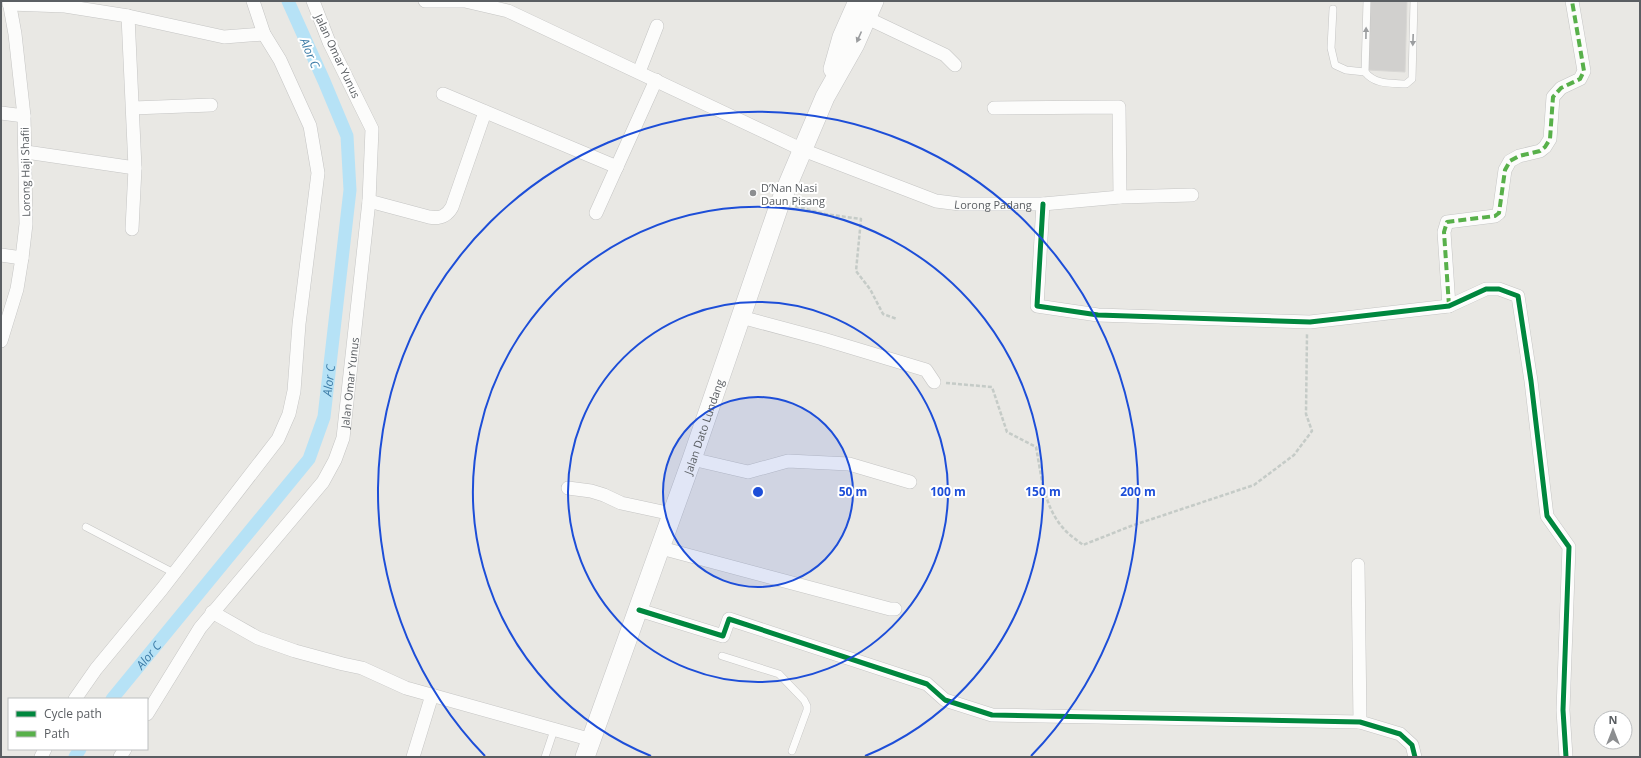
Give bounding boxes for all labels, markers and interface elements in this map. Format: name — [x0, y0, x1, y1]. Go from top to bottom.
street label: Jalan Omar Yunus — [311, 11, 364, 101]
one-way arrow — [1363, 26, 1369, 39]
one-way arrow — [855, 31, 861, 43]
water label: Alor C — [296, 34, 324, 72]
one-way arrow — [1410, 34, 1416, 47]
street label: Lorong Haji Shafii — [17, 127, 33, 217]
place label: D’Nan Nasi Daun Pisang — [761, 180, 825, 208]
marker: D’Nan Nasi Daun Pisang — [748, 188, 758, 198]
street label: Lorong Padang — [954, 196, 1032, 212]
street label: Jalan Omar Yunus — [337, 336, 362, 430]
water label: Alor C — [318, 363, 339, 398]
street label: Jalan Dato Lundang — [679, 377, 727, 477]
text: 50 m — [839, 483, 867, 500]
text: 100 m — [930, 483, 966, 500]
text: 150 m — [1025, 483, 1061, 500]
text: 200 m — [1120, 483, 1156, 500]
centre of rings — [751, 485, 765, 499]
water label: Alor C — [131, 637, 165, 673]
legend — [8, 698, 148, 750]
text: Cycle path — [44, 705, 102, 722]
north arrow — [1593, 710, 1633, 750]
text: N — [1609, 712, 1617, 727]
text: Path — [44, 725, 70, 742]

